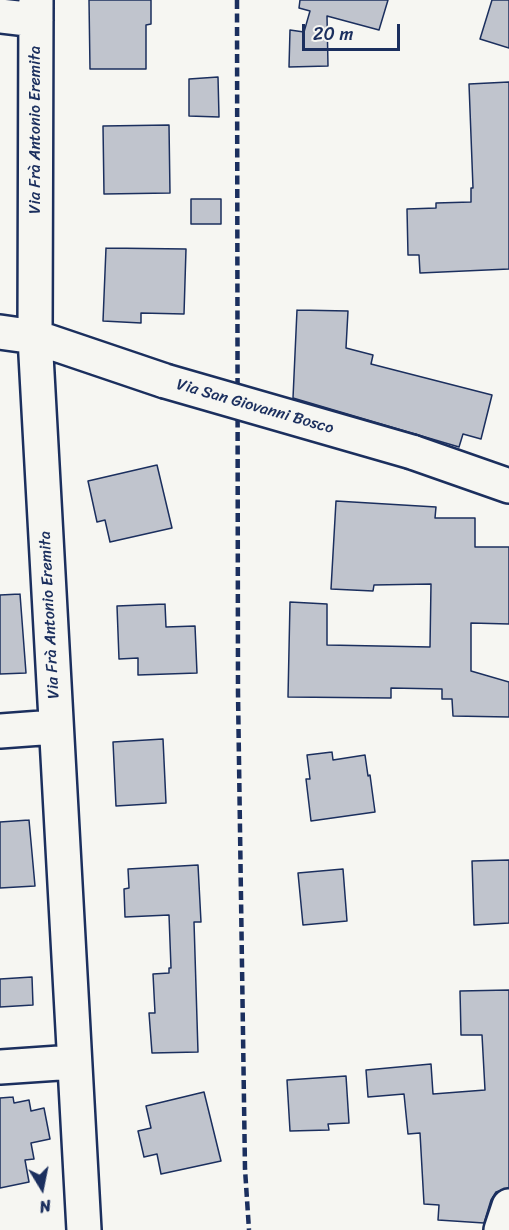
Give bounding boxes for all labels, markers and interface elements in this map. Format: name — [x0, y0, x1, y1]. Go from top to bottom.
scale bar — [305, 12, 402, 50]
text: 20 m — [313, 18, 353, 50]
street label: Via Frà Antonio Eremita — [26, 46, 46, 214]
street label: Via San Giovanni Bosco — [174, 375, 336, 439]
street label: Via Frà Antonio Eremita — [36, 531, 64, 699]
north arrow — [12, 1158, 72, 1218]
text: N — [37, 1191, 53, 1221]

